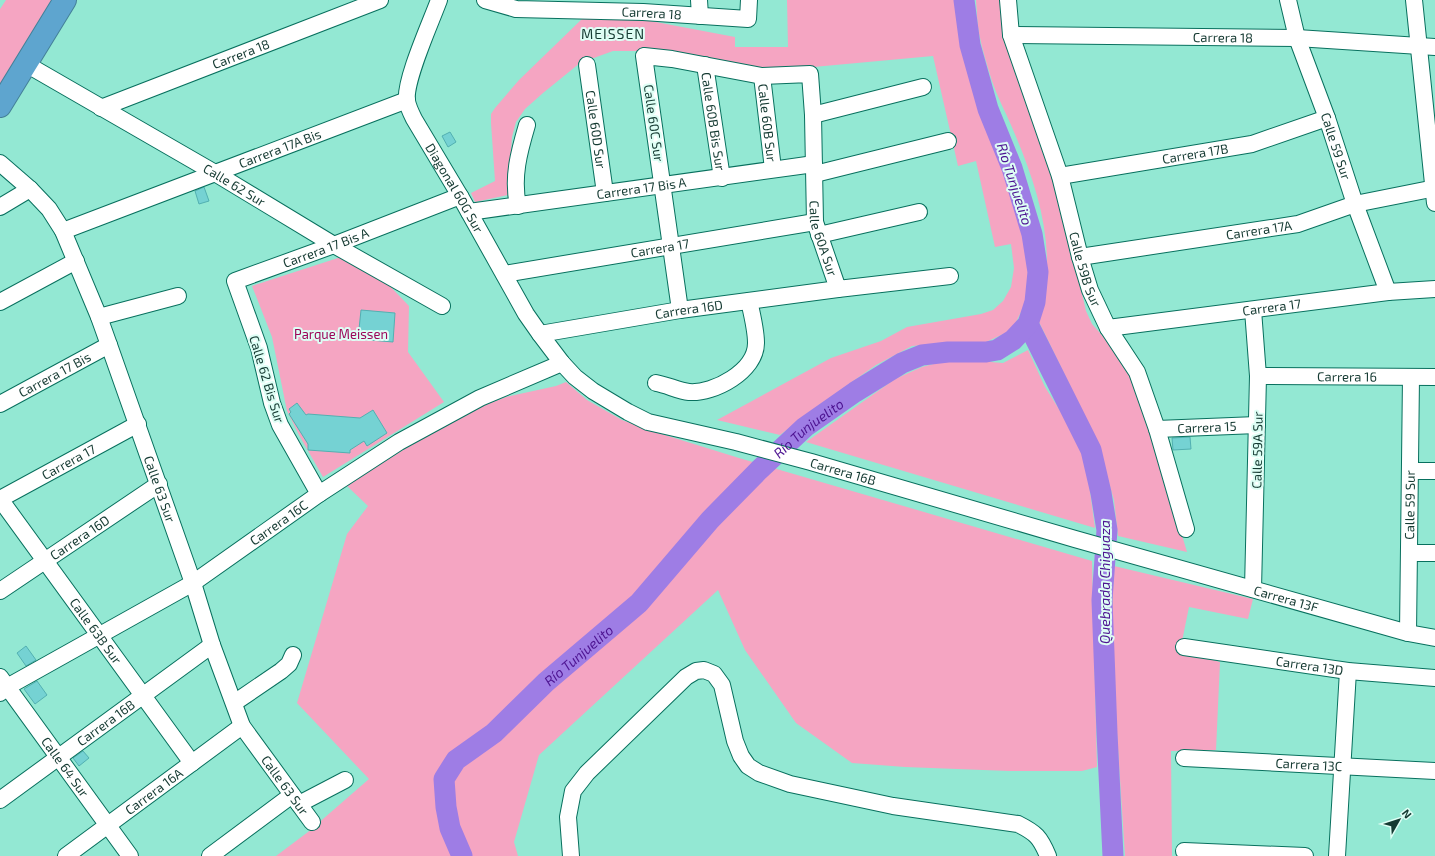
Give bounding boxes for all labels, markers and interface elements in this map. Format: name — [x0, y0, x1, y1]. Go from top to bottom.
street label: Carrera 18 — [621, 3, 682, 23]
district label: MEISSEN — [581, 25, 645, 42]
street label: Carrera 18 — [1193, 29, 1253, 46]
street label: Carrera 18 — [210, 36, 272, 72]
street label: Calle 60B Bis Sur — [698, 71, 729, 172]
street label: Calle 60C Sur — [641, 83, 667, 163]
street label: Calle 60B Sur — [755, 83, 780, 163]
street label: Calle 60D Sur — [583, 89, 609, 170]
street label: Calle 59 Sur — [1318, 110, 1354, 182]
street label: Carrera 17A Bis — [236, 125, 323, 171]
street label: Diagonal 60G Sur — [422, 140, 487, 236]
street label: Carrera 17B — [1161, 140, 1229, 167]
water label: Río Tunjuelito — [994, 141, 1036, 227]
street label: Calle 62 Sur — [201, 160, 269, 210]
street label: Carrera 17 Bis A — [595, 174, 687, 202]
street label: Calle 60A Sur — [807, 200, 841, 278]
street label: Carrera 17A — [1225, 217, 1293, 243]
street label: Carrera 17 Bis A — [281, 224, 371, 271]
street label: Calle 59B Sur — [1066, 230, 1105, 309]
street label: Carrera 17 — [629, 235, 691, 261]
street label: Carrera 17 — [1241, 295, 1302, 319]
street label: Carrera 16D — [654, 296, 724, 322]
park label: Parque Meissen — [294, 326, 388, 342]
street label: Calle 62 Bis Sur — [246, 333, 288, 425]
street label: Carrera 17 Bis — [16, 348, 93, 400]
street label: Carrera 16 — [1317, 368, 1377, 385]
water label: Río Tunjuelito — [769, 394, 847, 461]
street label: Calle 59A Sur — [1248, 411, 1266, 489]
street label: Carrera 15 — [1177, 418, 1237, 436]
street label: Carrera 17 — [39, 440, 99, 483]
street label: Calle 63 Sur — [141, 453, 179, 525]
street label: Carrera 16B — [808, 454, 878, 489]
street label: Calle 59 Sur — [1401, 470, 1418, 540]
street label: Carrera 16C — [246, 497, 311, 549]
street label: Carrera 16D — [47, 512, 112, 563]
water label: Quebrada Chiguaza — [1096, 520, 1113, 644]
street label: Carrera 13F — [1252, 582, 1320, 615]
street label: Calle 63B Sur — [67, 595, 125, 667]
water label: Río Tunjuelito — [540, 620, 616, 689]
street label: Carrera 13D — [1275, 653, 1345, 678]
street label: Carrera 16B — [74, 696, 138, 749]
street label: Calle 64 Sur — [38, 734, 92, 800]
street label: Calle 63 Sur — [258, 752, 312, 818]
street label: Carrera 13C — [1275, 755, 1343, 774]
street label: Carrera 16A — [122, 765, 186, 818]
north arrow — [1379, 800, 1419, 840]
text: N — [1400, 806, 1415, 821]

